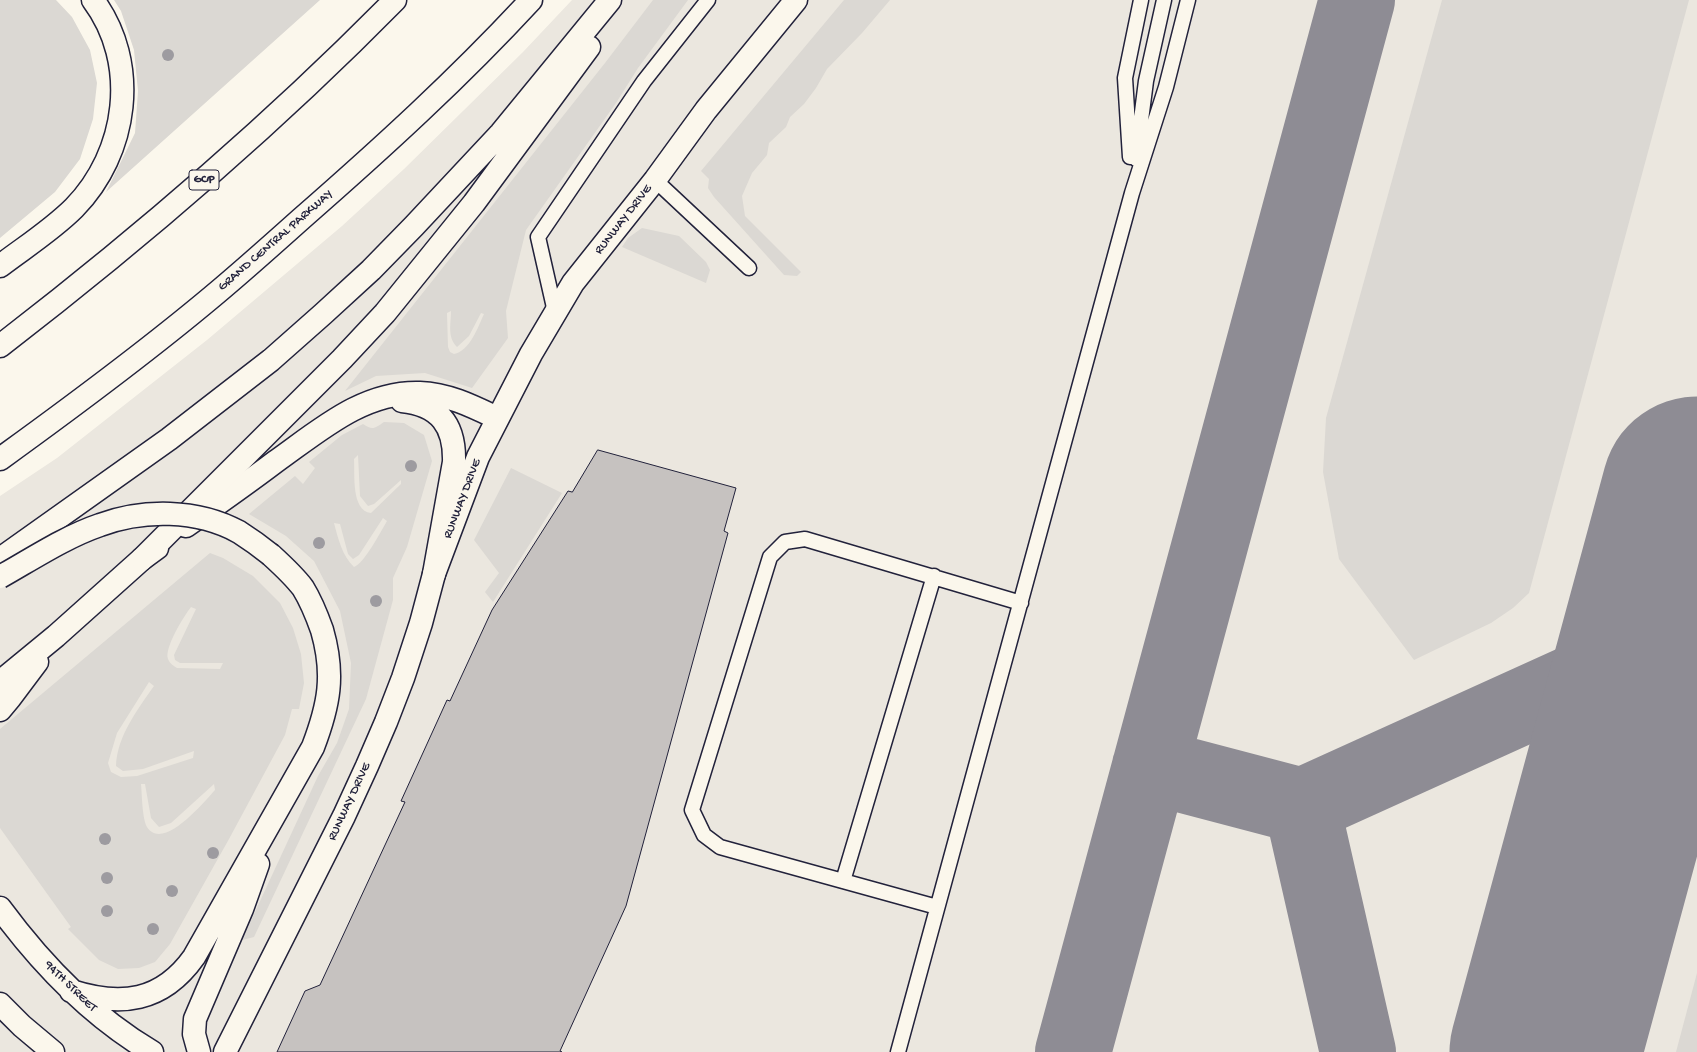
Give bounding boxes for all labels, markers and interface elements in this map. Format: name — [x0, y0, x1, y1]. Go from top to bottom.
road number: GCP — [189, 170, 219, 190]
street label: RUNWAY DRIVE — [592, 182, 656, 258]
street label: GRAND CENTRAL PARKWAY — [215, 187, 337, 295]
street label: RUNWAY DRIVE — [441, 457, 485, 541]
street label: RUNWAY DRIVE — [325, 760, 375, 844]
street label: 94TH STREET — [40, 958, 100, 1016]

